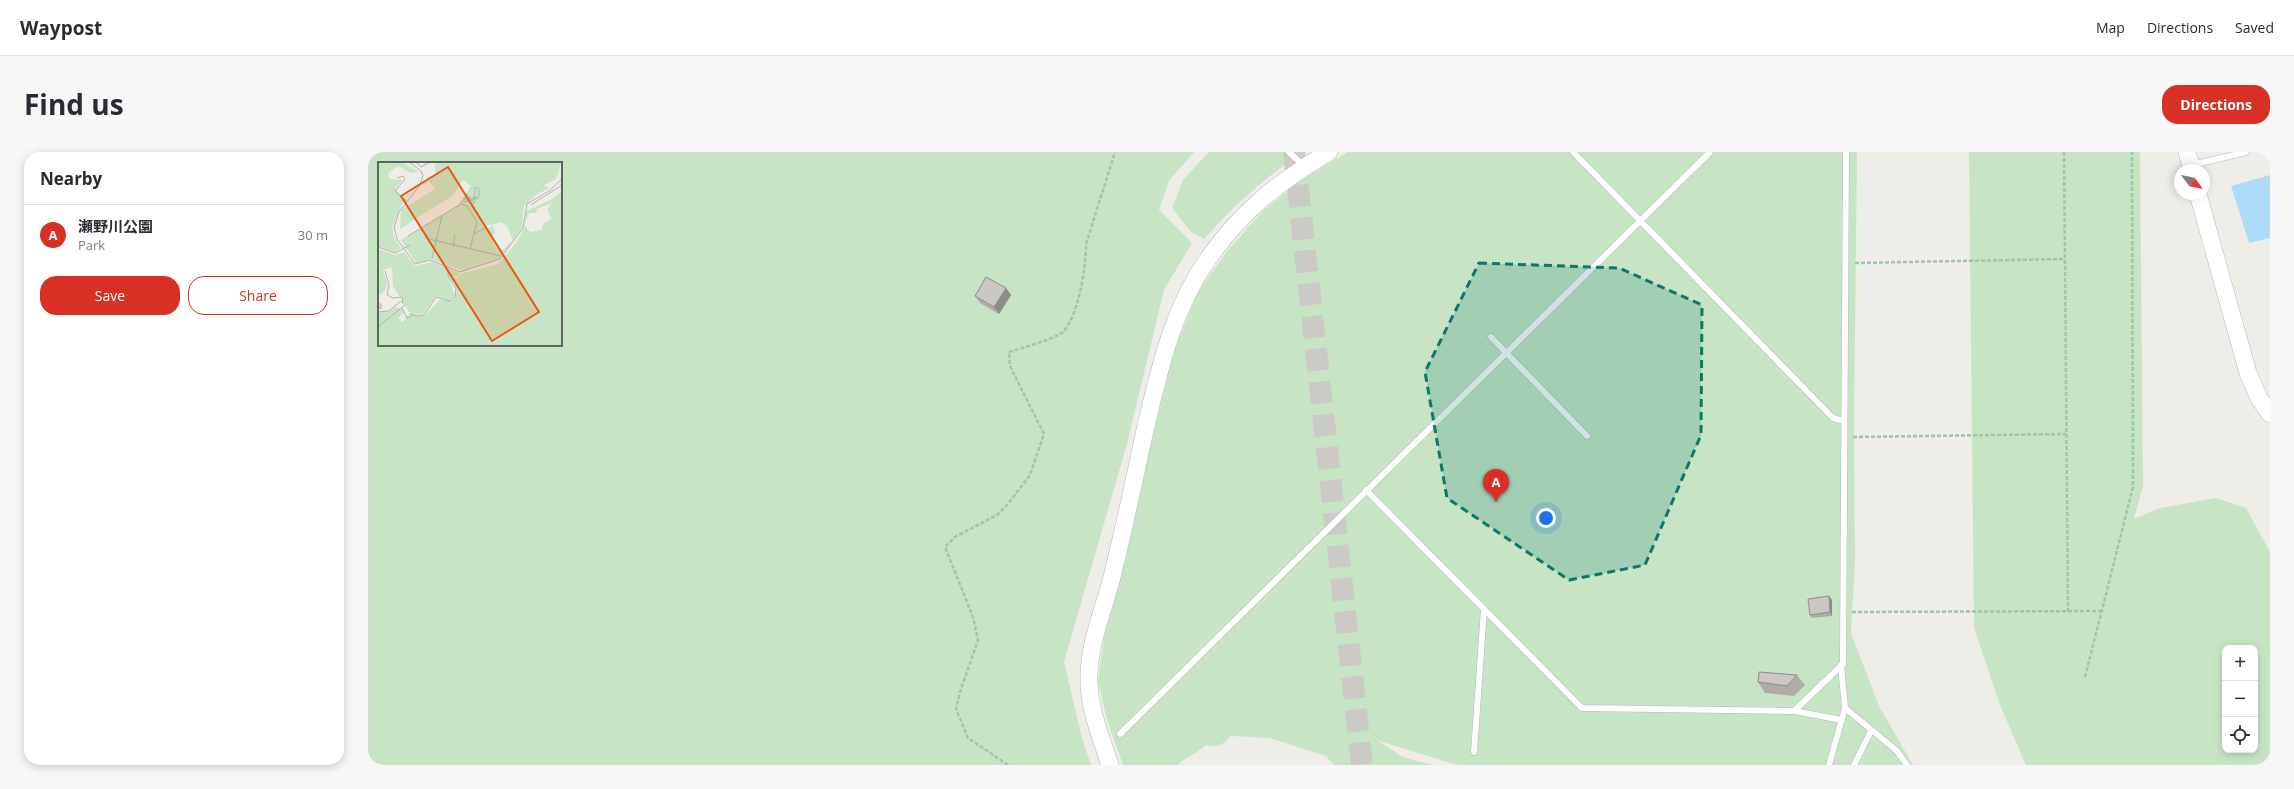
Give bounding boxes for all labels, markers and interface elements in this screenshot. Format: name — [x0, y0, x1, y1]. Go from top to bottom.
text: Waypost — [20, 15, 102, 41]
text: Map — [2096, 18, 2125, 37]
text: Directions — [2147, 18, 2213, 37]
text: Saved — [2235, 18, 2274, 37]
text: Find us — [24, 85, 124, 123]
button: Directions — [2162, 85, 2270, 124]
inset map — [378, 162, 562, 346]
north arrow — [2174, 164, 2210, 200]
text: Nearby — [40, 167, 102, 190]
text: 瀬野川公園 — [78, 216, 153, 236]
text: A — [49, 226, 57, 244]
text: 30 m — [298, 226, 328, 244]
text: Park — [78, 236, 105, 254]
button: Save — [40, 276, 180, 315]
button: Share — [188, 276, 328, 315]
pin: A — [1483, 469, 1509, 502]
your location — [1536, 508, 1556, 528]
map controls — [2222, 645, 2258, 753]
button: + — [2222, 645, 2258, 681]
button: − — [2222, 681, 2258, 717]
button: locate — [2222, 717, 2258, 753]

